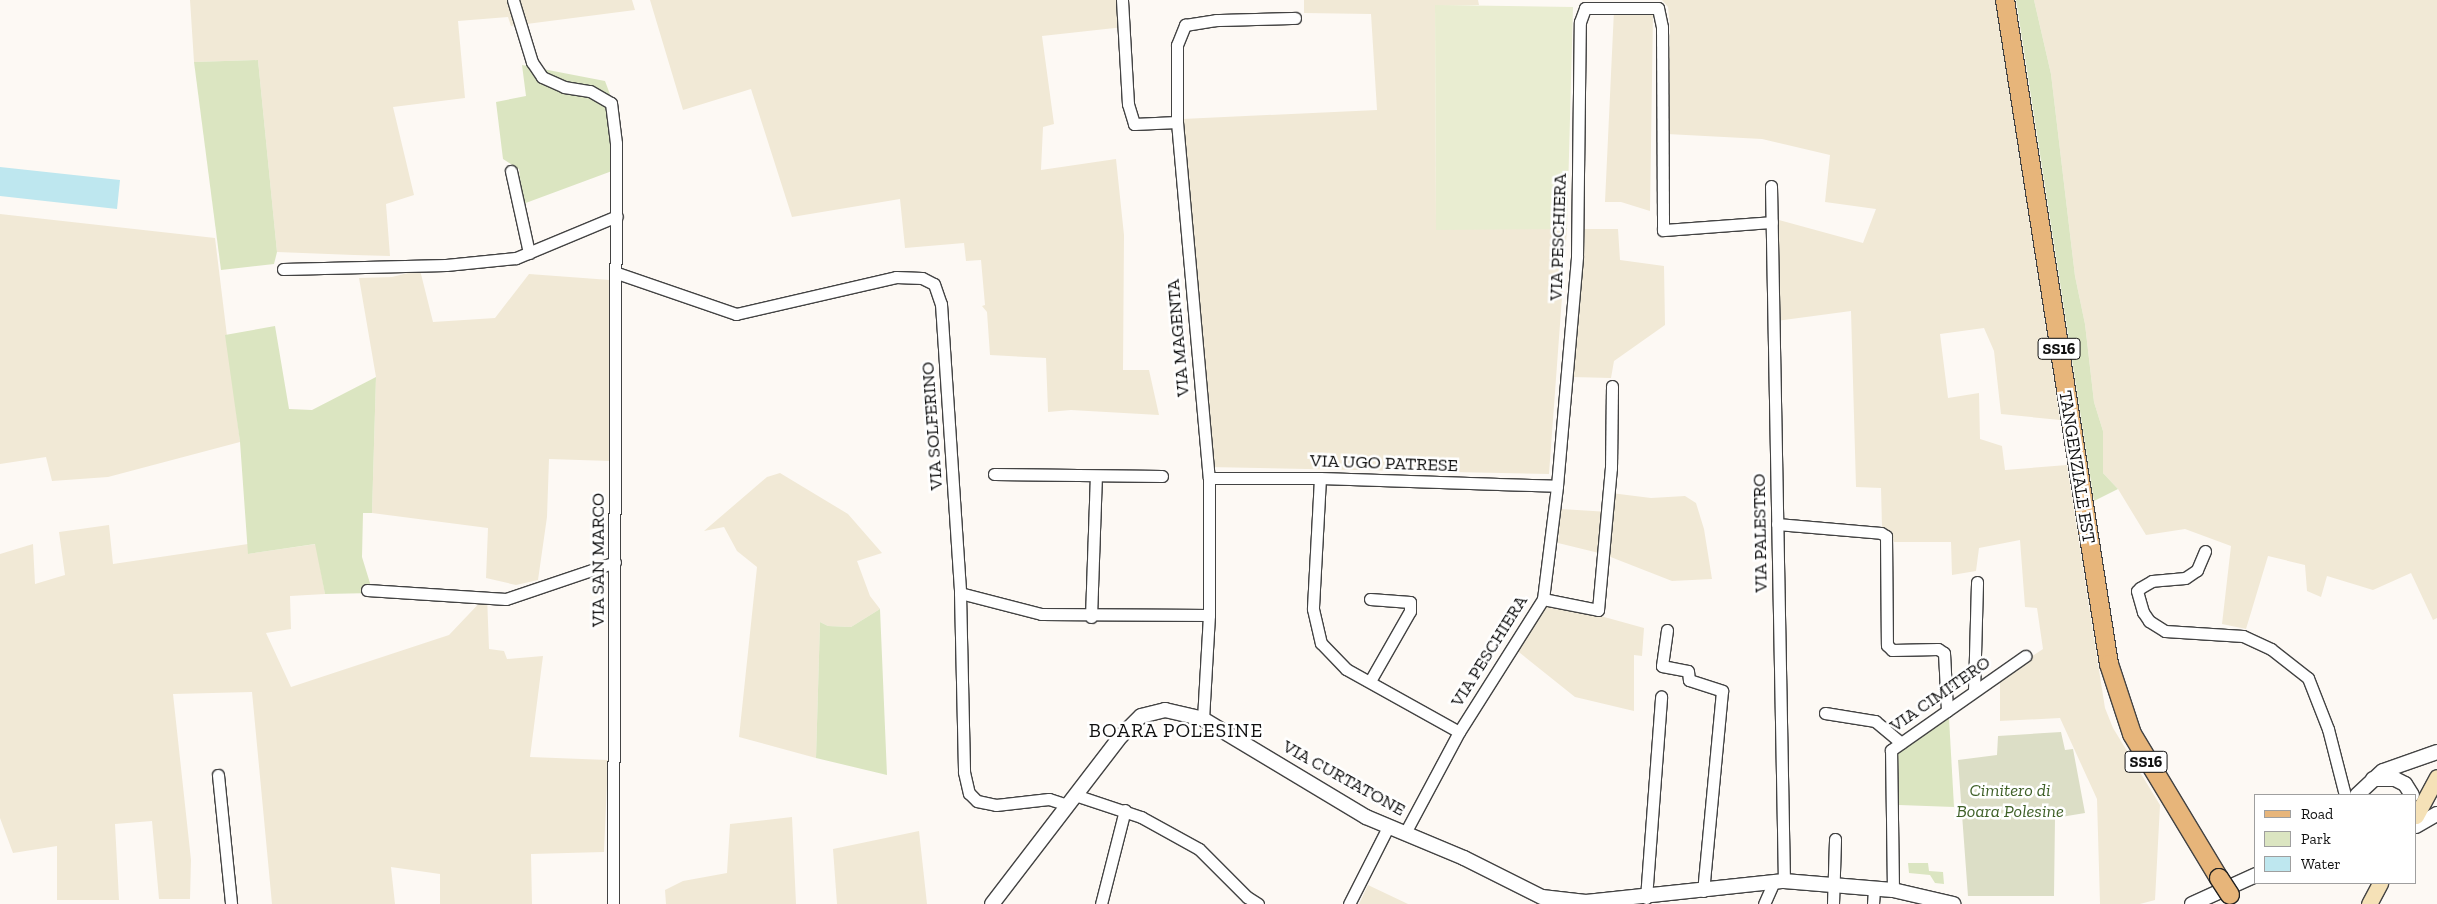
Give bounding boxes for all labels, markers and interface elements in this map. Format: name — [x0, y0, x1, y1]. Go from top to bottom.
street label: VIA PESCHIERA — [1545, 173, 1571, 301]
street label: VIA MAGENTA — [1162, 278, 1194, 398]
road number: SS16 — [2036, 336, 2082, 362]
street label: VIA SOLFERINO — [917, 361, 947, 491]
street label: TANGENZIALE EST — [2054, 389, 2100, 545]
street label: VIA UGO PATRESE — [1309, 450, 1459, 476]
street label: VIA PALESTRO — [1748, 473, 1772, 593]
street label: VIA SAN MARCO — [587, 493, 609, 627]
street label: VIA PESCHIERA — [1446, 591, 1532, 711]
street label: VIA CIMITERO — [1885, 651, 1995, 737]
district label: BOARA POLESINE — [1087, 718, 1265, 742]
street label: VIA CURTATONE — [1279, 735, 1409, 821]
road number: SS16 — [2124, 749, 2168, 776]
park label: Cimitero di Boara Polesine — [1956, 780, 2064, 822]
legend — [2254, 794, 2417, 884]
text: Road — [2301, 805, 2333, 823]
text: Park — [2301, 830, 2331, 848]
text: Water — [2301, 855, 2341, 873]

